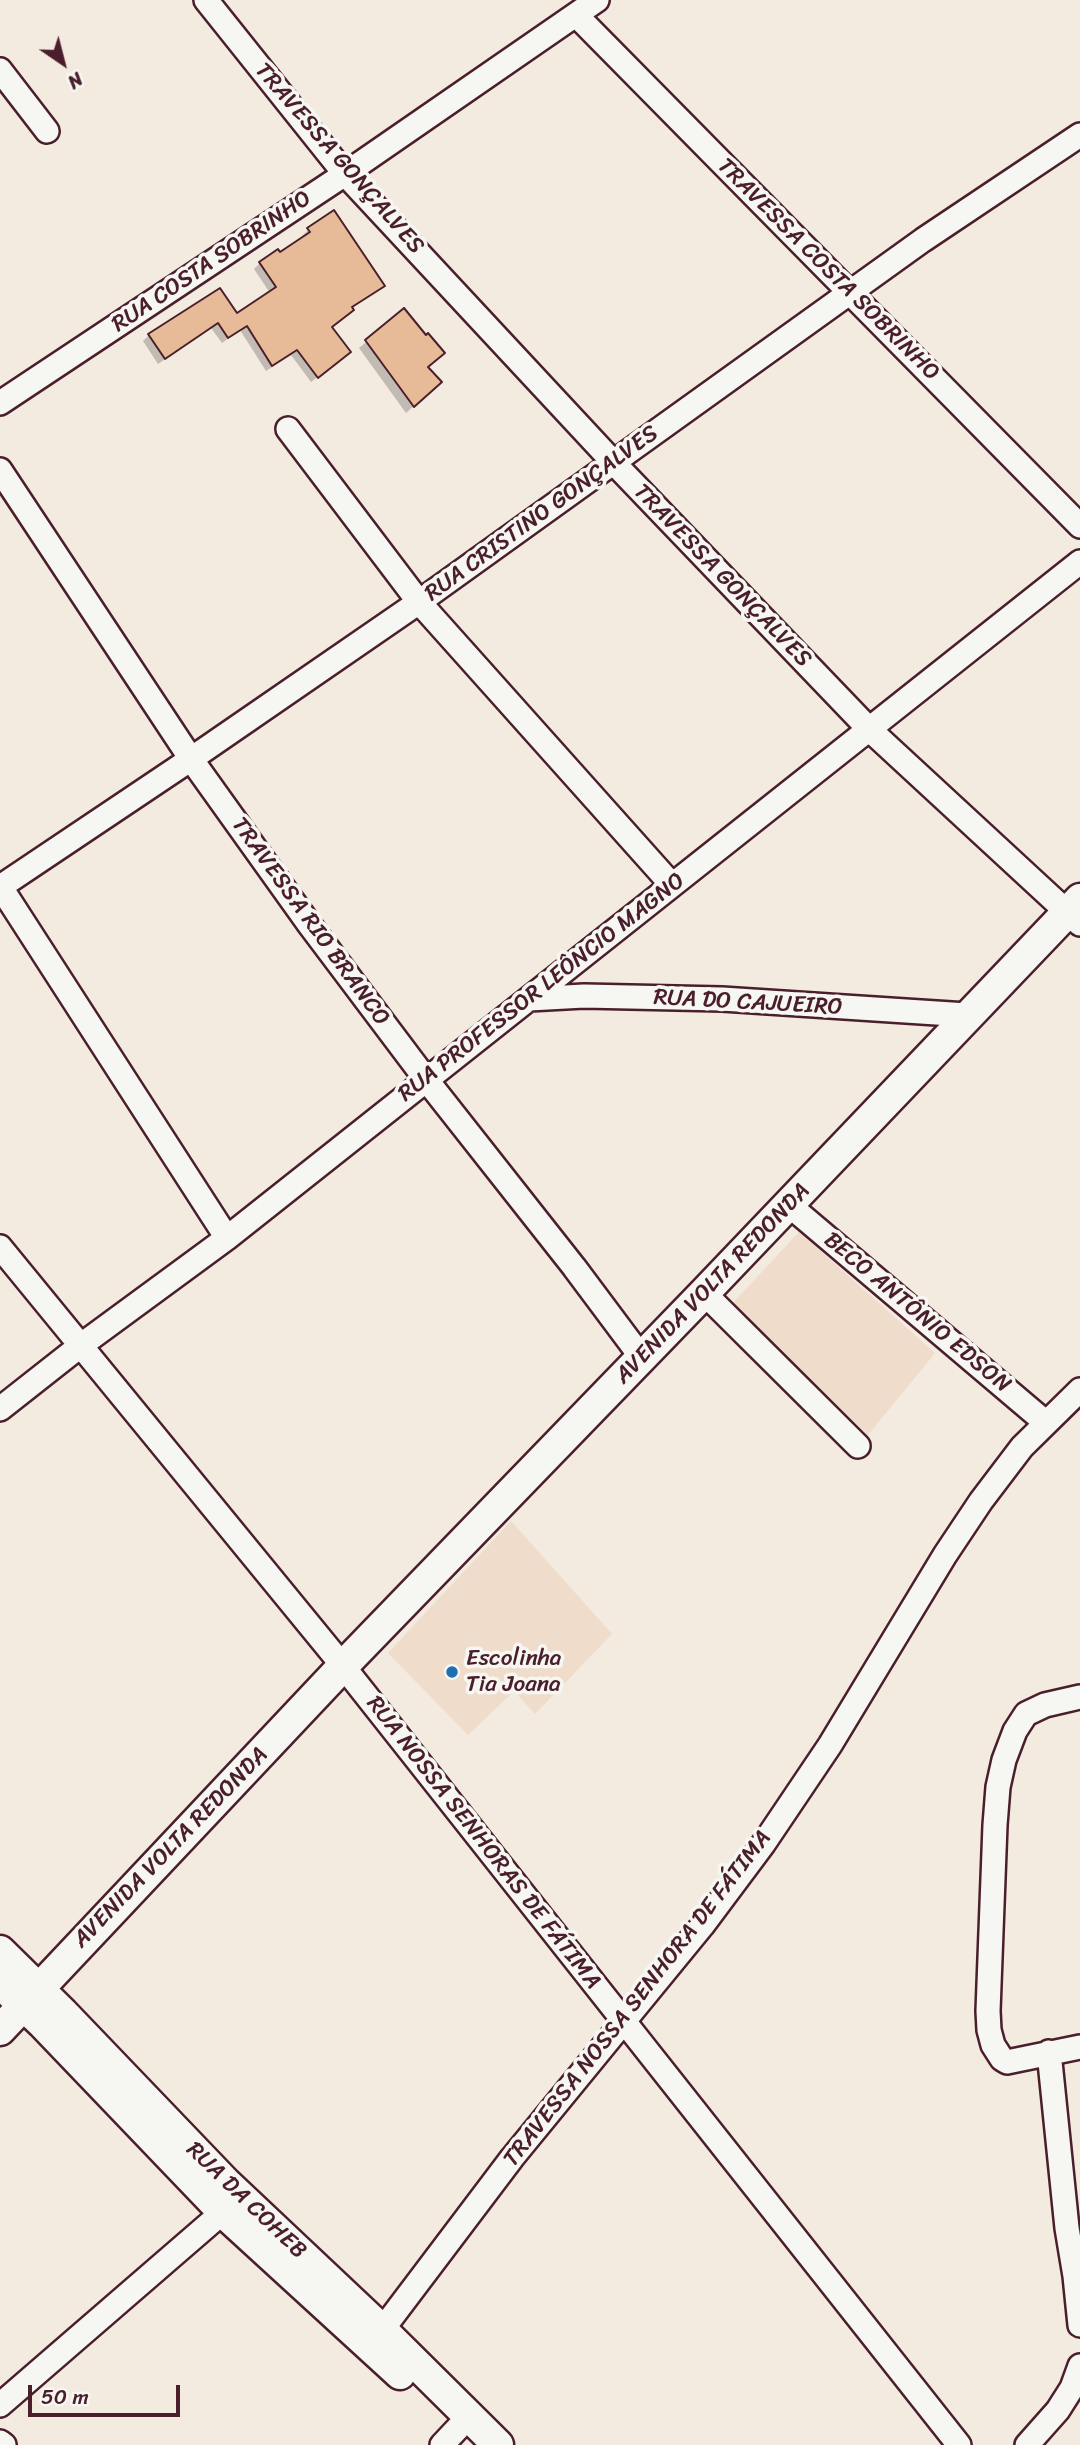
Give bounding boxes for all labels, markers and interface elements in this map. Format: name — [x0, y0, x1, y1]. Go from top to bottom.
north arrow — [28, 28, 98, 98]
street label: TRAVESSA GONÇALVES — [248, 58, 430, 260]
text: N — [60, 63, 90, 98]
street label: TRAVESSA COSTA SOBRINHO — [711, 153, 945, 387]
street label: RUA COSTA SOBRINHO — [107, 185, 317, 339]
street label: RUA CRISTINO GONÇALVES — [420, 420, 664, 608]
street label: TRAVESSA GONÇALVES — [627, 479, 817, 673]
street label: TRAVESSA RIO BRANCO — [225, 812, 395, 1032]
street label: RUA PROFESSOR LEÔNCIO MAGNO — [393, 868, 691, 1108]
street label: RUA DO CAJUEIRO — [653, 984, 843, 1022]
street label: AVENIDA VOLTA REDONDA — [610, 1178, 816, 1390]
street label: BECO ANTÔNIO EDSON — [818, 1227, 1016, 1399]
place label: Escolinha Tia Joana — [466, 1645, 561, 1699]
marker: Escolinha Tia Joana — [444, 1664, 460, 1680]
street label: RUA NOSSA SENHORAS DE FÁTIMA — [360, 1691, 606, 1995]
street label: AVENIDA VOLTA REDONDA — [68, 1742, 274, 1954]
street label: TRAVESSA NOSSA SENHORA DE FÁTIMA — [498, 1825, 778, 2173]
street label: RUA DA COHEB — [180, 2137, 312, 2265]
scale bar — [32, 2372, 184, 2416]
text: 50 m — [41, 2378, 89, 2416]

